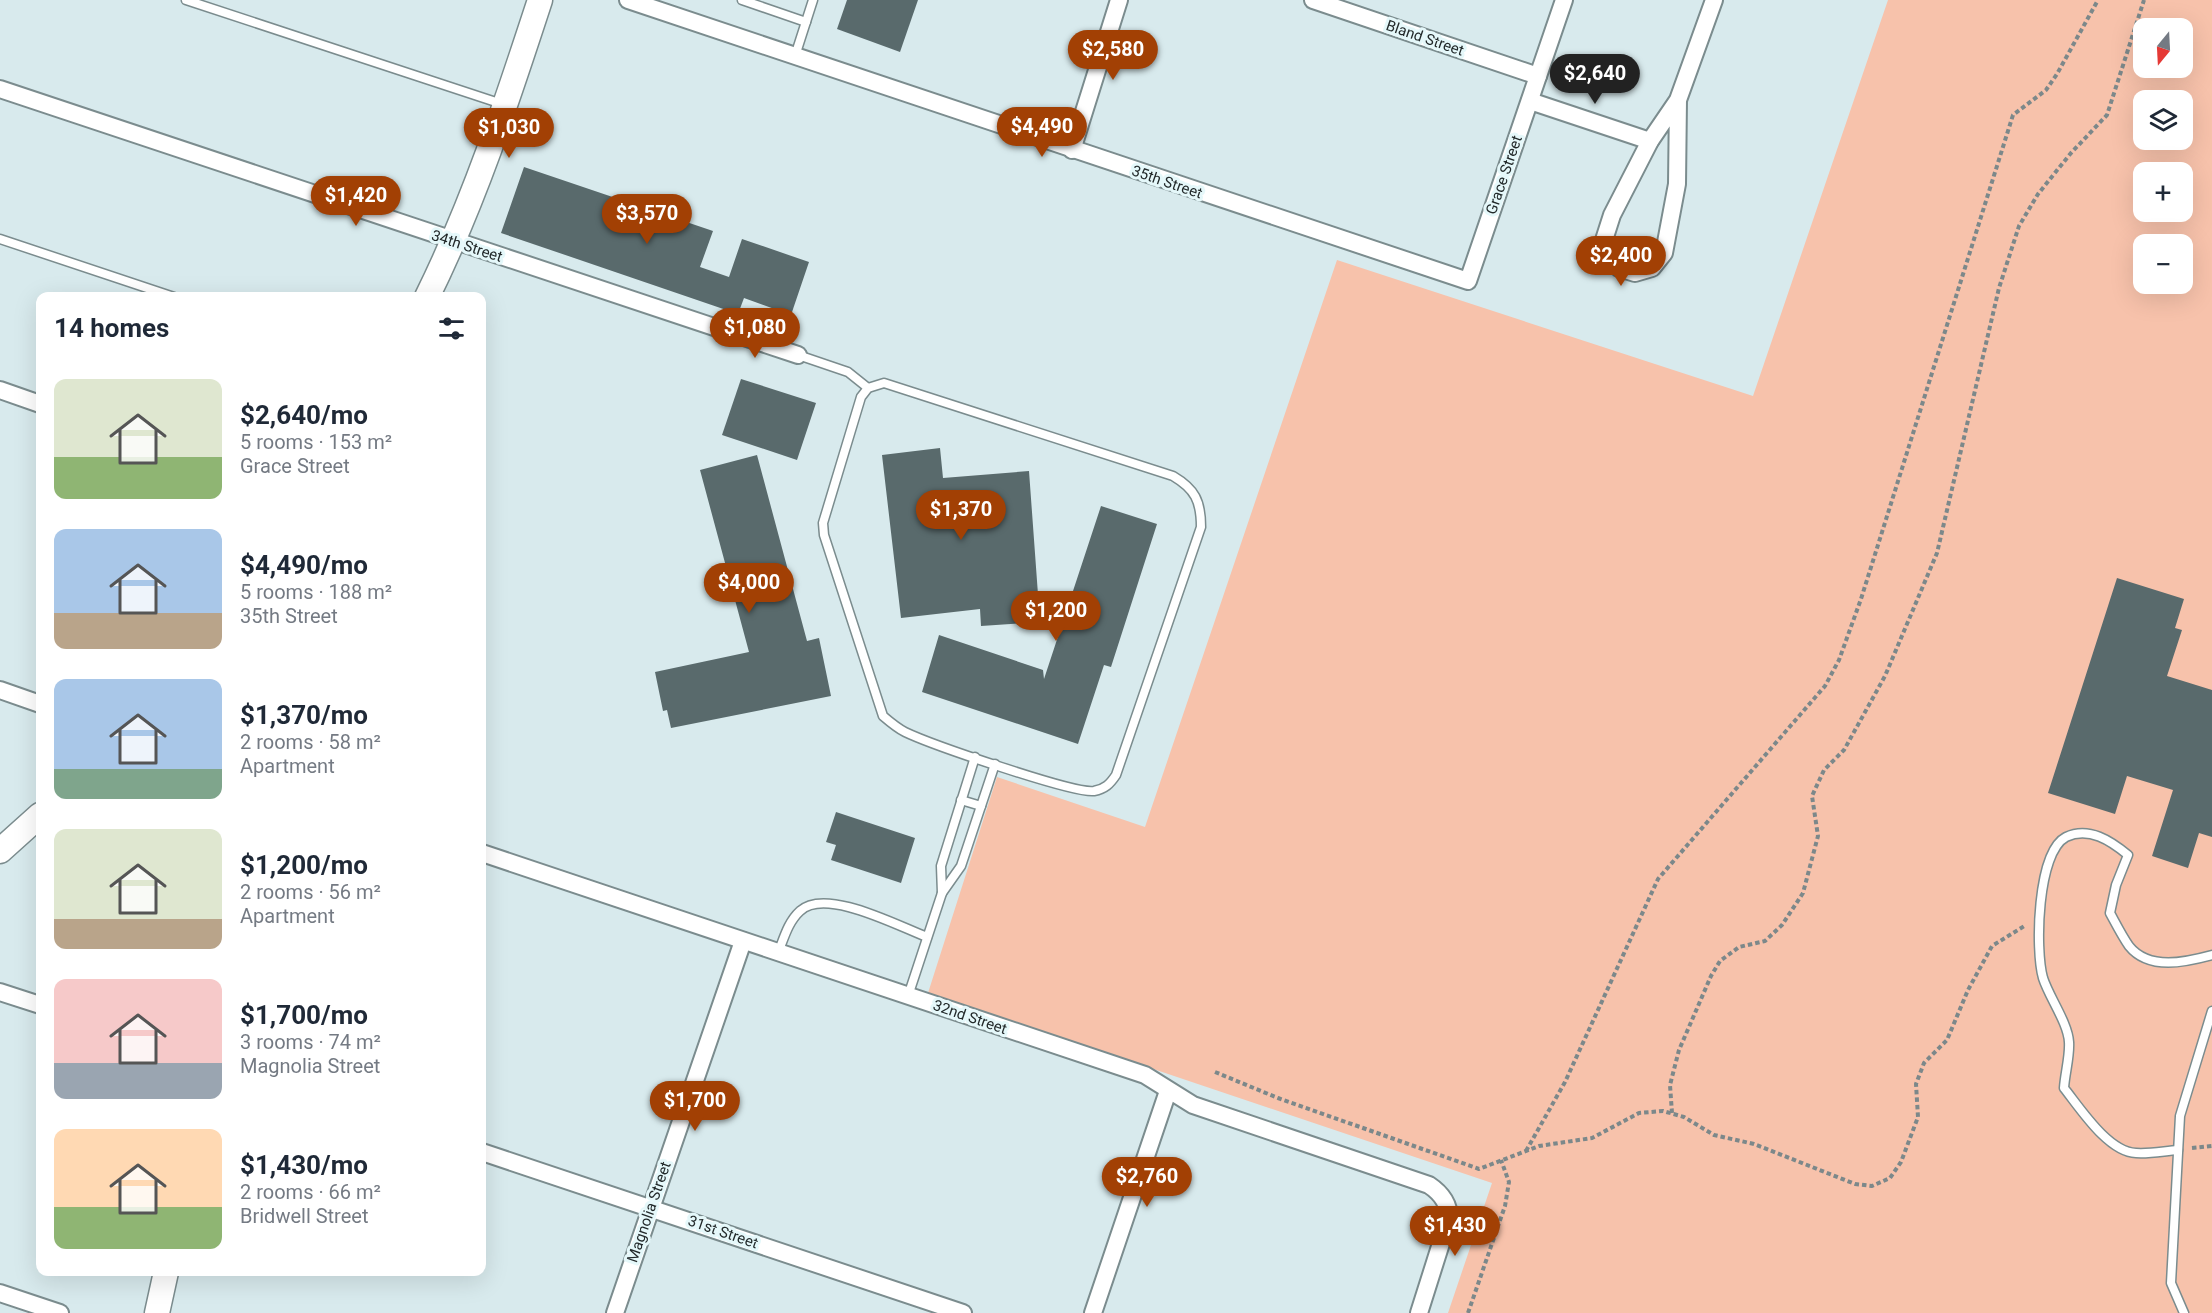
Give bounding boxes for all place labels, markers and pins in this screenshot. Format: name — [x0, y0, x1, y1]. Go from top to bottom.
pin: $2,580 — [1064, 30, 1162, 81]
pin: $2,640 — [1546, 54, 1644, 105]
pin: $4,490 — [993, 107, 1091, 158]
pin: $1,030 — [460, 108, 558, 159]
pin: $1,420 — [307, 176, 405, 227]
pin: $3,570 — [598, 194, 696, 245]
pin: $2,400 — [1572, 236, 1670, 287]
pin: $1,080 — [706, 308, 804, 359]
pin: $1,370 — [912, 490, 1010, 541]
pin: $4,000 — [700, 563, 798, 614]
pin: $1,200 — [1007, 591, 1105, 642]
pin: $1,700 — [646, 1081, 744, 1132]
pin: $2,760 — [1098, 1157, 1196, 1208]
pin: $1,430 — [1406, 1206, 1504, 1257]

